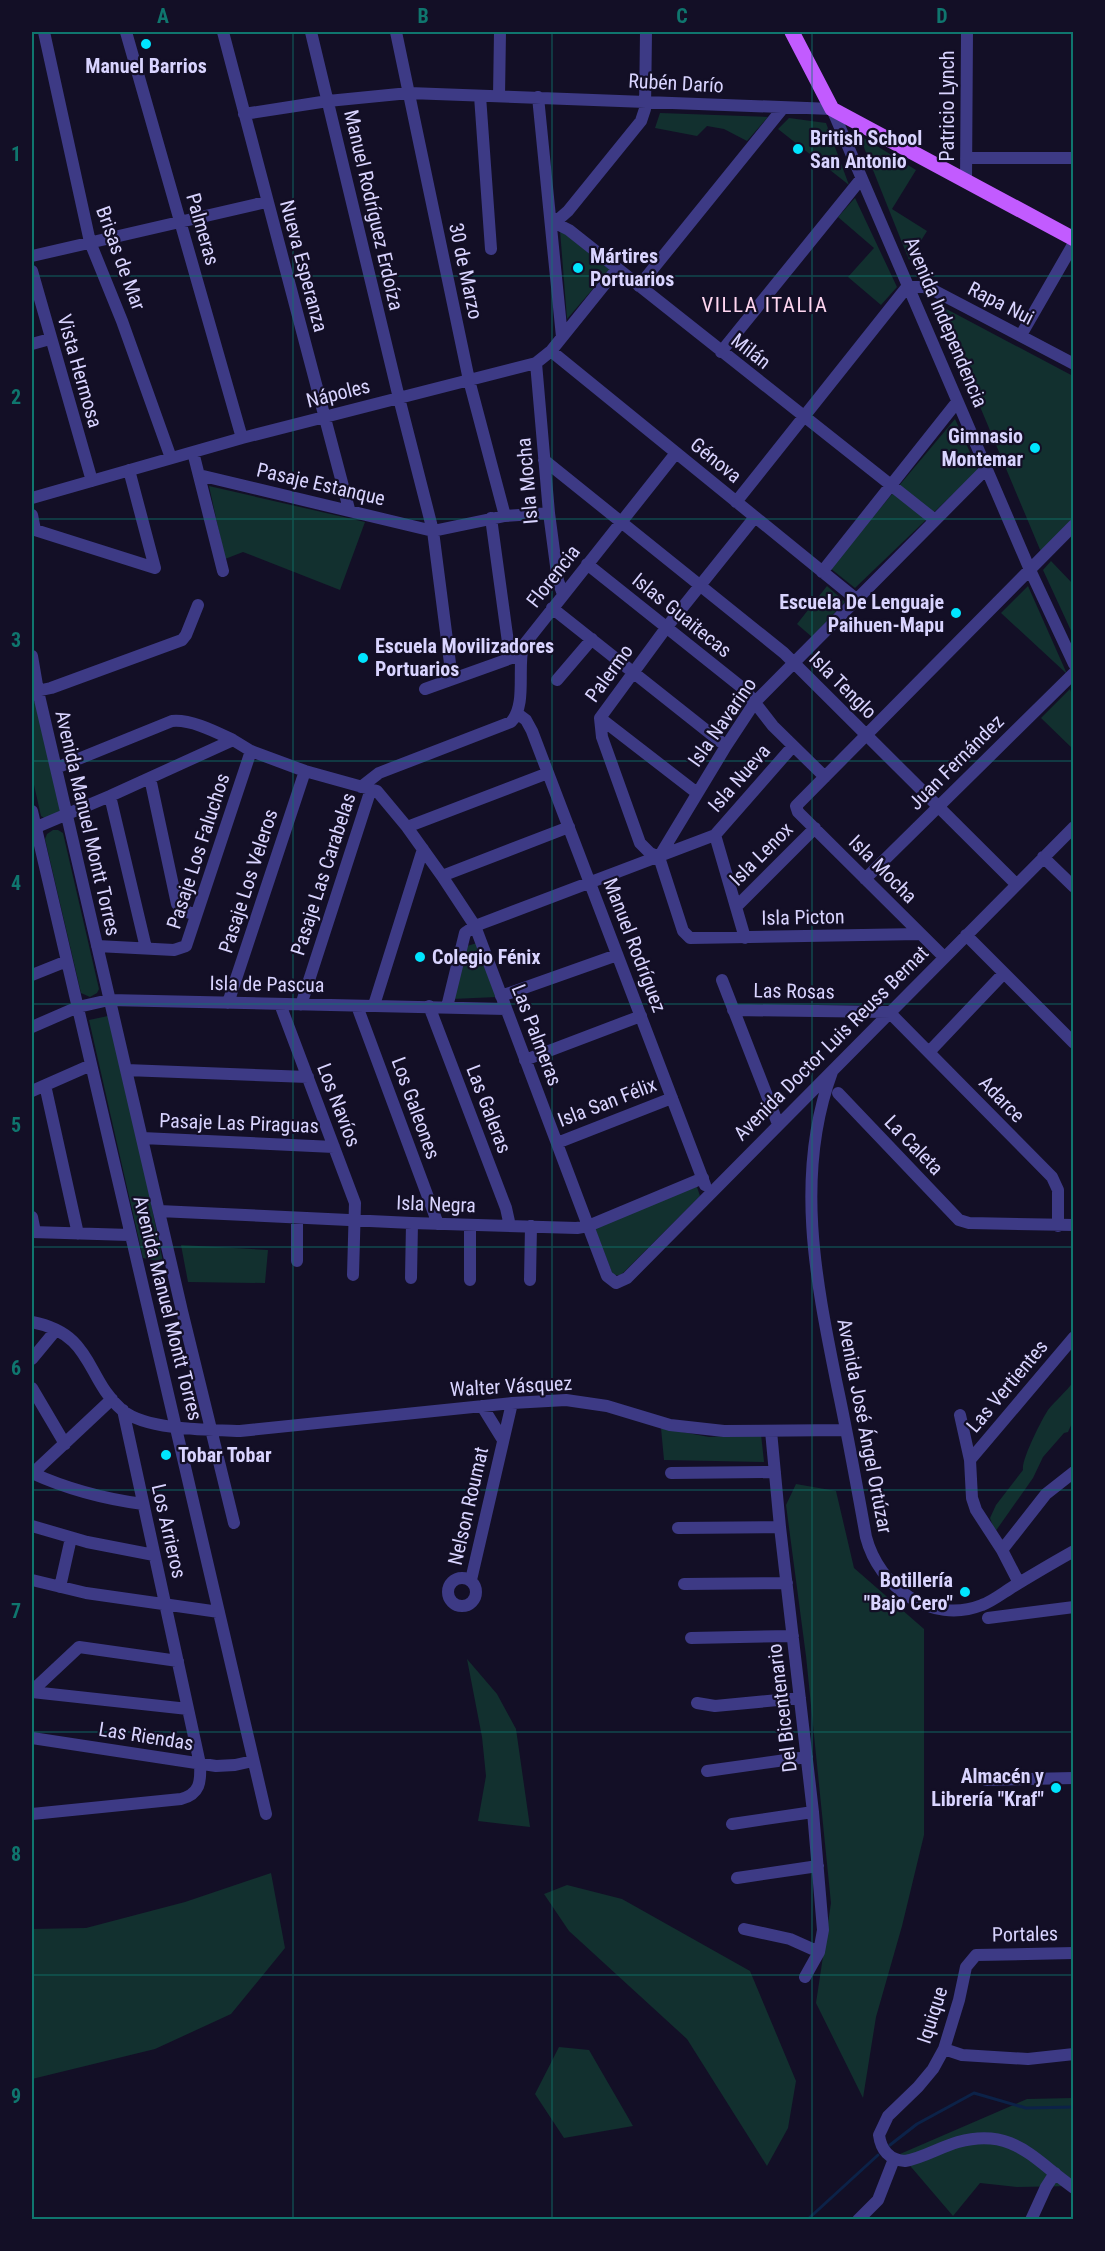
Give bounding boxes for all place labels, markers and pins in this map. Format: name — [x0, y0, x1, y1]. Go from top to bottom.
marker: Manuel Barrios — [139, 37, 153, 51]
place label: Manuel Barrios — [85, 54, 207, 78]
place label: British School San Antonio — [810, 126, 922, 173]
marker: British School San Antonio — [791, 142, 805, 156]
place label: Mártires Portuarios — [590, 244, 674, 291]
marker: Mártires Portuarios — [571, 261, 585, 275]
place label: Gimnasio Montemar — [941, 424, 1023, 471]
marker: Gimnasio Montemar — [1028, 441, 1042, 455]
place label: Escuela De Lenguaje Paihuen-Mapu — [779, 590, 944, 637]
marker: Escuela De Lenguaje Paihuen-Mapu — [949, 606, 963, 620]
place label: Escuela Movilizadores Portuarios — [375, 634, 554, 681]
marker: Escuela Movilizadores Portuarios — [356, 651, 370, 665]
place label: Colegio Fénix — [432, 945, 540, 969]
marker: Colegio Fénix — [413, 950, 427, 964]
place label: Tobar Tobar — [178, 1443, 272, 1467]
marker: Tobar Tobar — [159, 1448, 173, 1462]
place label: Botillería "Bajo Cero" — [864, 1568, 953, 1615]
marker: Botillería "Bajo Cero" — [958, 1585, 972, 1599]
place label: Almacén y Librería "Kraf" — [931, 1764, 1044, 1811]
marker: Almacén y Librería "Kraf" — [1049, 1781, 1063, 1795]

